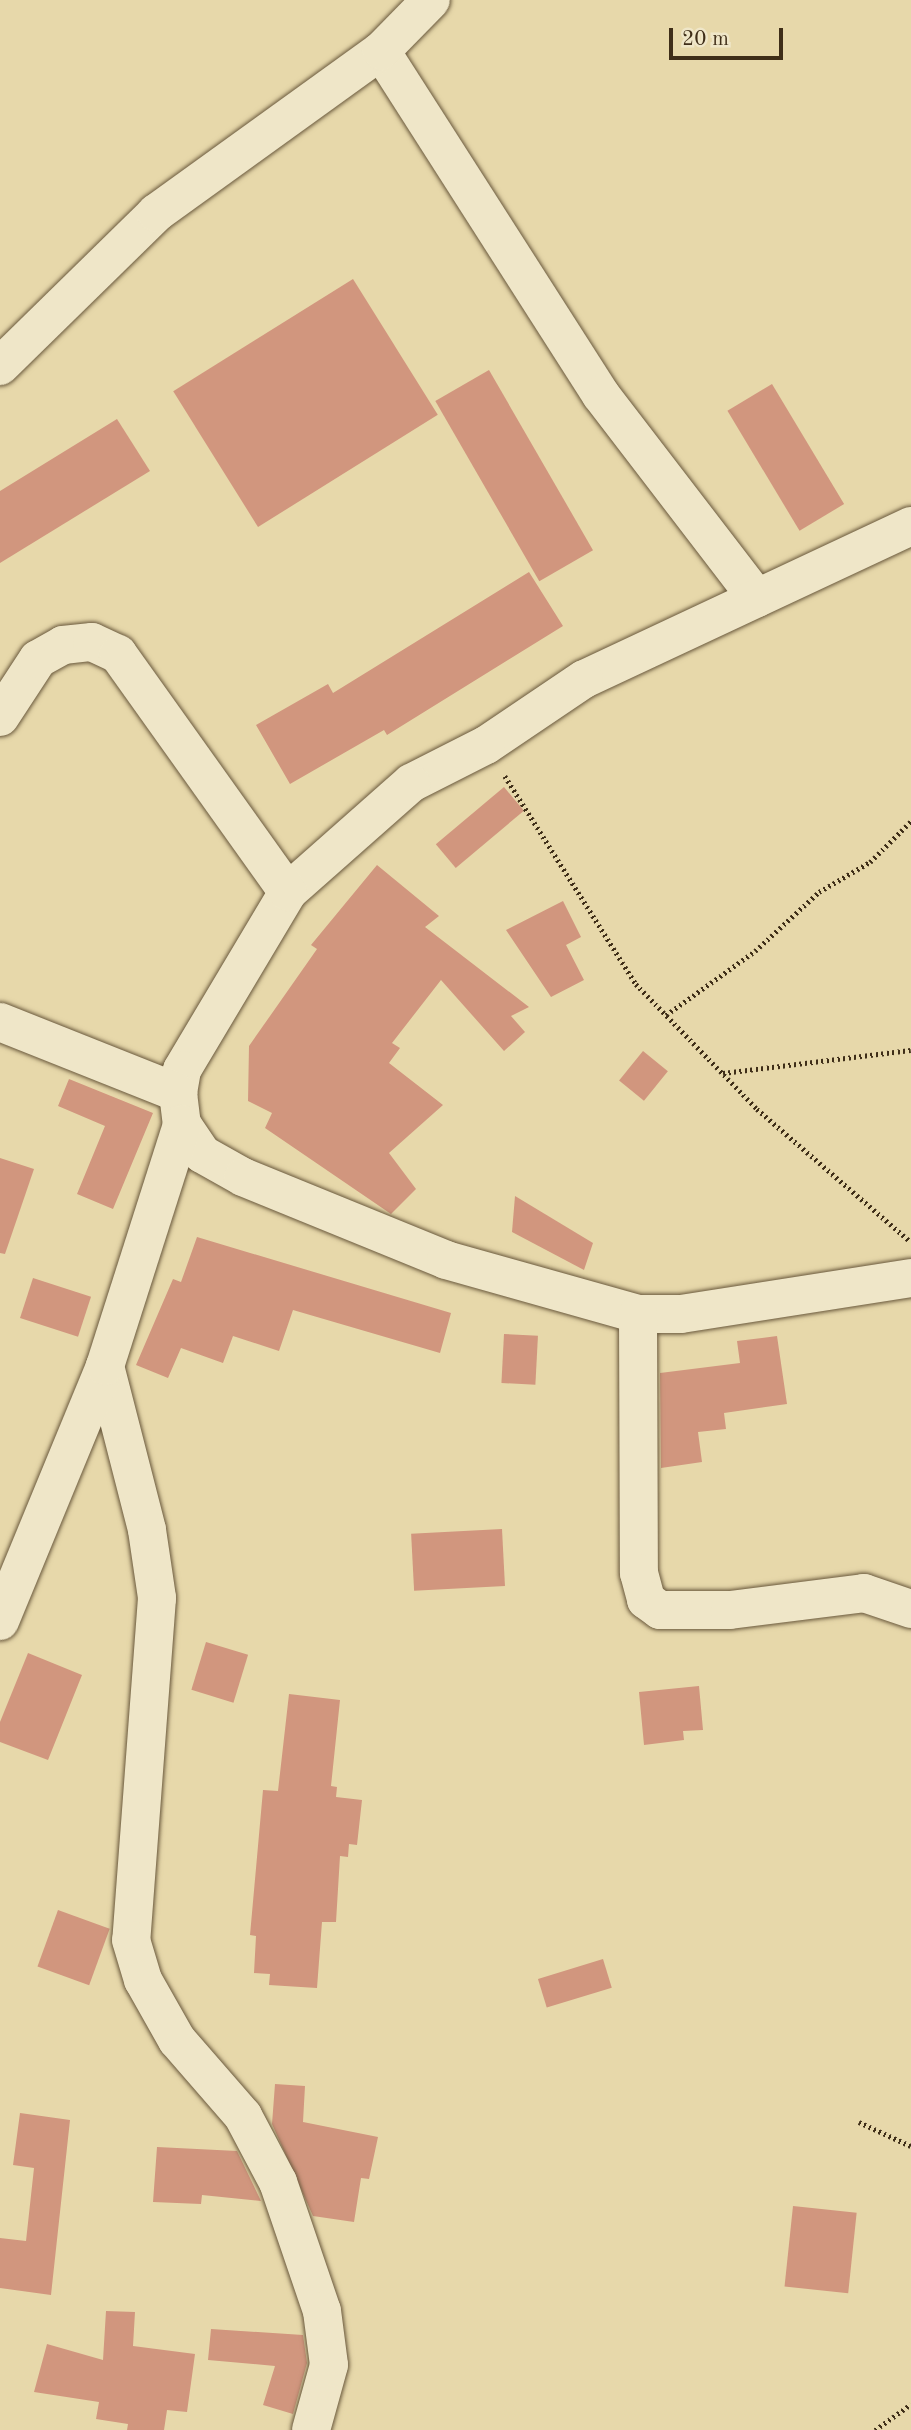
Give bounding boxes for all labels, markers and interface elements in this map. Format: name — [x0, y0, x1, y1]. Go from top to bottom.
scale bar — [673, 14, 787, 58]
text: 20 m — [682, 29, 729, 50]

